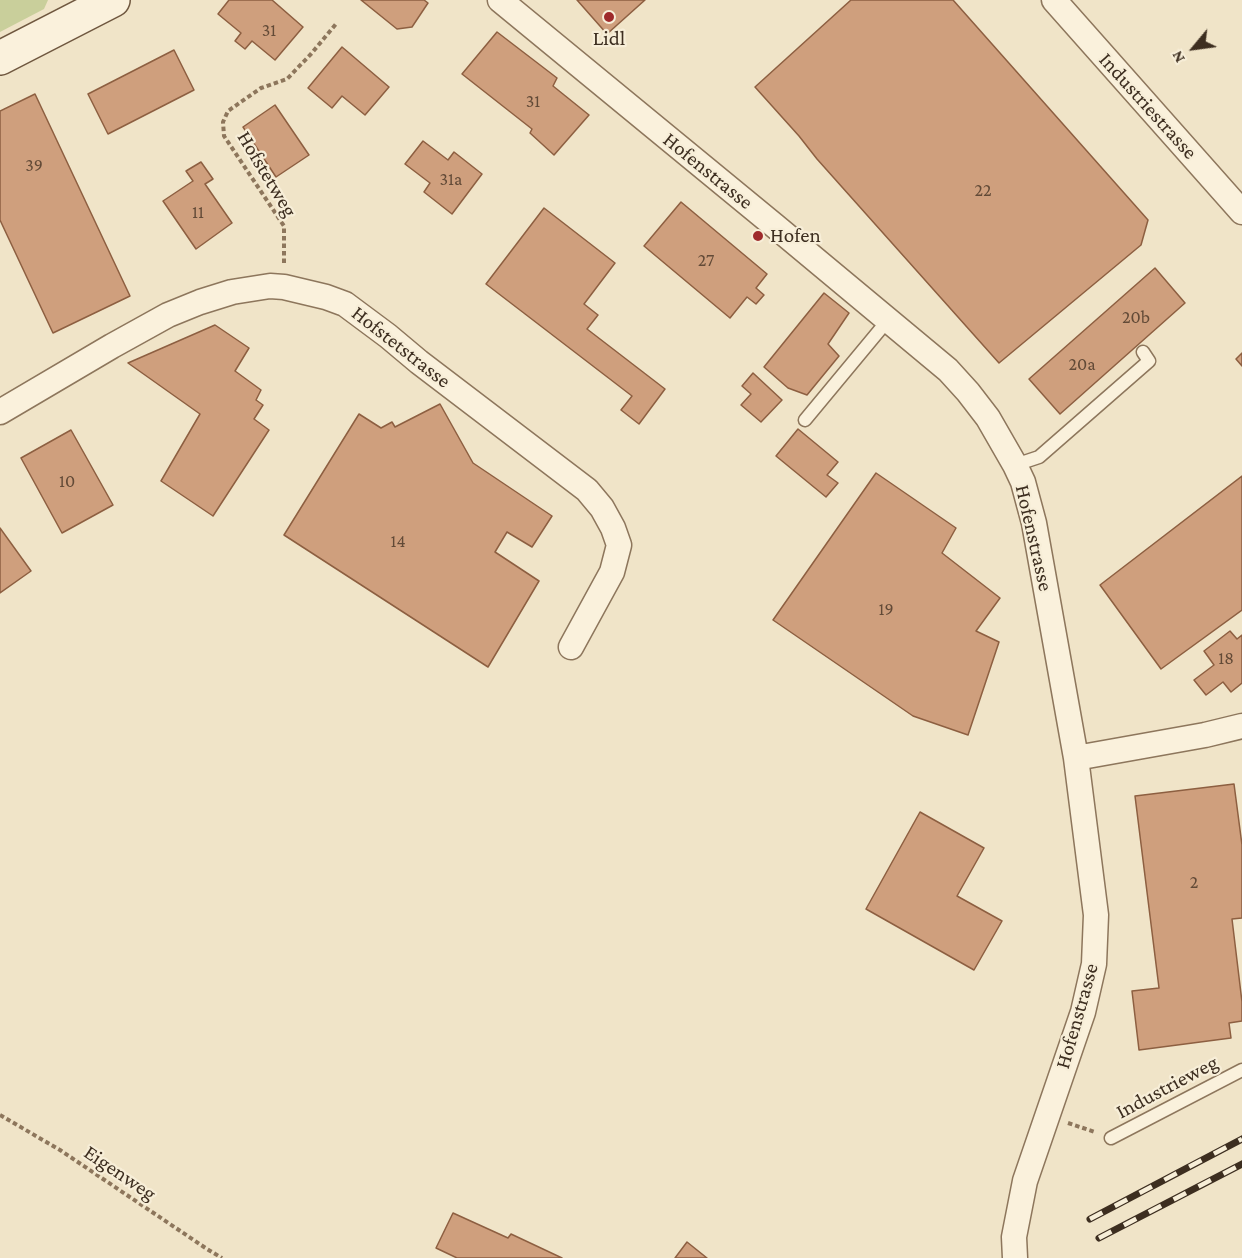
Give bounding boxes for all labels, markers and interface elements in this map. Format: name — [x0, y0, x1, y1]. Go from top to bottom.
marker: Lidl — [602, 10, 616, 24]
north arrow — [1164, 18, 1224, 78]
house number: 31 — [262, 19, 276, 41]
place label: Lidl — [593, 26, 625, 52]
street label: Industriestrasse — [1094, 47, 1202, 165]
text: N — [1168, 48, 1188, 66]
house number: 31 — [526, 90, 540, 112]
street label: Hofstetweg — [231, 126, 303, 222]
street label: Hofenstrasse — [658, 127, 758, 215]
house number: 39 — [25, 154, 43, 176]
house number: 31a — [440, 168, 462, 190]
house number: 22 — [974, 179, 992, 201]
house number: 11 — [192, 201, 204, 223]
place label: Hofen — [770, 223, 821, 249]
marker: Hofen — [751, 229, 765, 243]
house number: 27 — [698, 249, 714, 271]
street label: Hofstetstrasse — [346, 300, 456, 394]
house number: 20b — [1122, 306, 1150, 328]
house number: 20a — [1068, 353, 1096, 375]
house number: 10 — [59, 470, 75, 492]
street label: Hofenstrasse — [1010, 482, 1058, 594]
house number: 14 — [390, 530, 406, 552]
house number: 19 — [878, 598, 894, 620]
house number: 18 — [1218, 647, 1234, 669]
house number: 2 — [1190, 871, 1198, 893]
street label: Hofenstrasse — [1050, 960, 1104, 1072]
street label: Industrieweg — [1112, 1050, 1222, 1124]
street label: Eigenweg — [79, 1140, 161, 1206]

